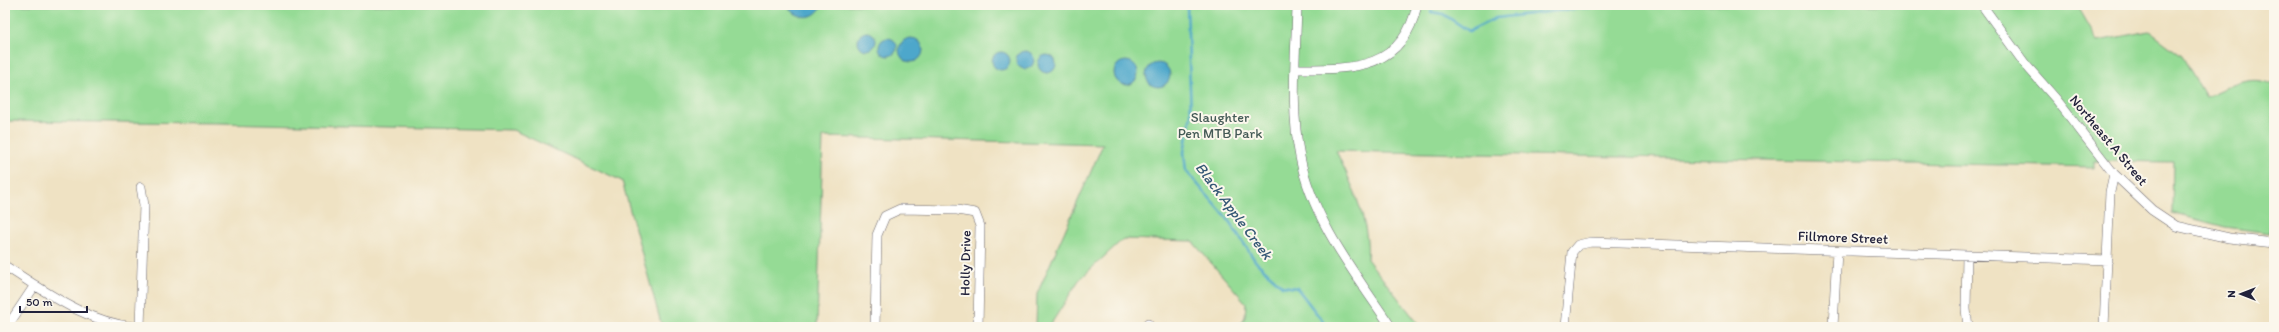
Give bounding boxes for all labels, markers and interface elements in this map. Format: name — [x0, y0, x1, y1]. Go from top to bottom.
street label: Northeast A Street — [2066, 92, 2151, 189]
park label: Slaughter Pen MTB Park — [1178, 109, 1262, 142]
water label: Black Apple Creek — [1192, 159, 1277, 264]
street label: Fillmore Street — [1798, 227, 1888, 248]
street label: Holly Drive — [956, 230, 975, 296]
north arrow — [2221, 274, 2261, 314]
scale bar — [20, 288, 87, 314]
text: N — [2225, 290, 2238, 298]
text: 50 m — [26, 295, 52, 309]

